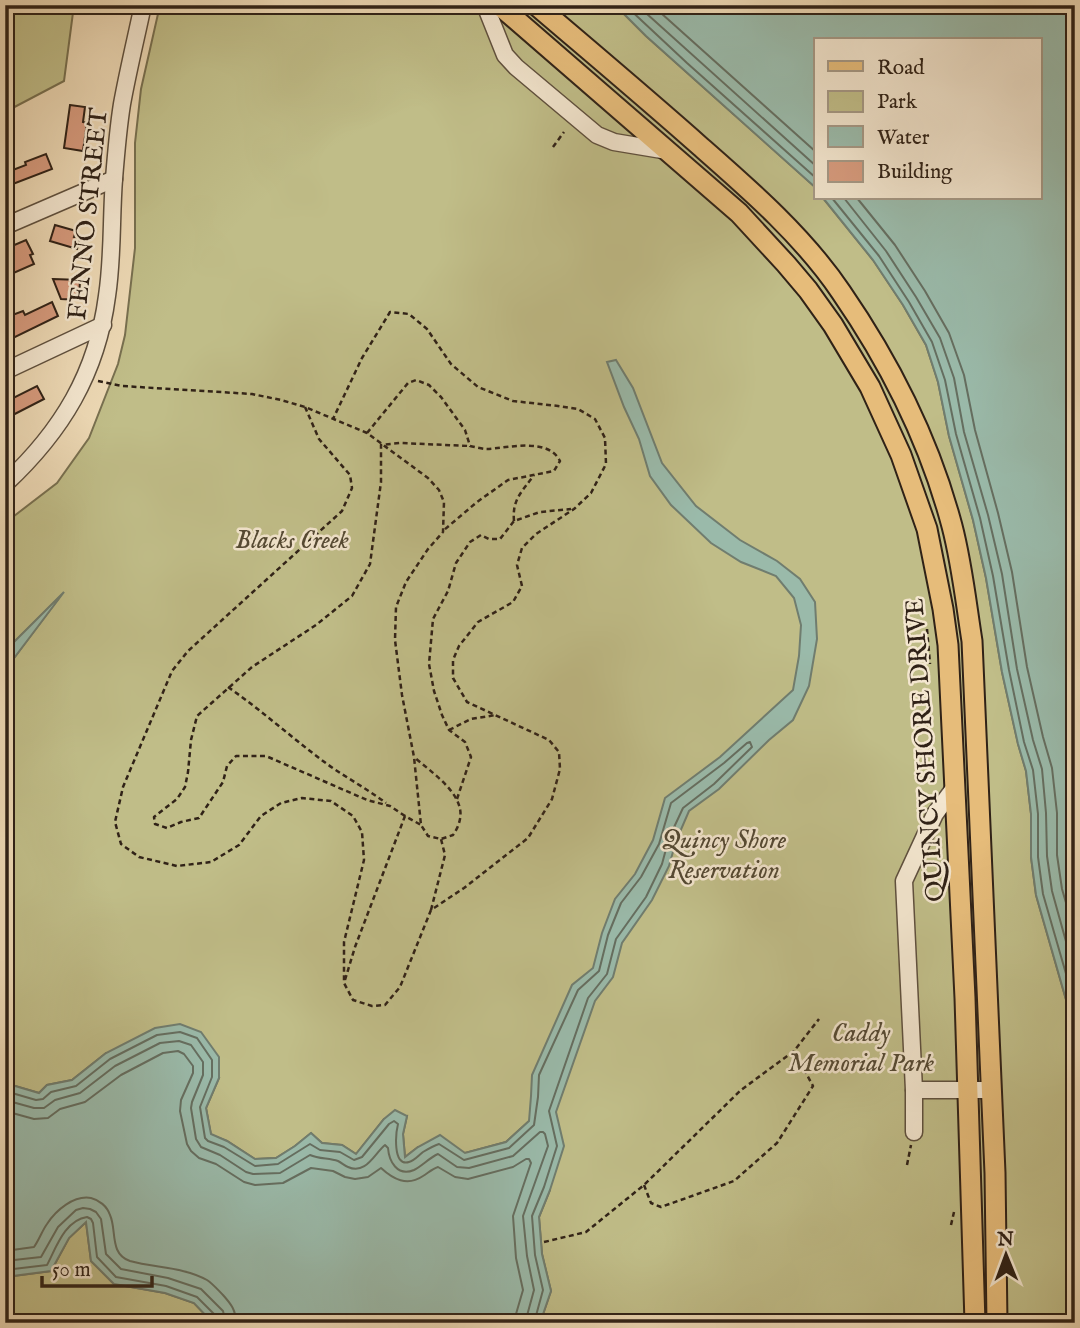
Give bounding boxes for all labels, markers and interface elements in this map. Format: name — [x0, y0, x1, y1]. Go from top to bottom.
legend — [814, 38, 1042, 200]
text: Road — [877, 55, 925, 82]
text: Park — [877, 89, 918, 116]
street label: FENNO STREET — [61, 106, 116, 322]
text: Water — [877, 125, 930, 152]
text: Building — [877, 159, 953, 186]
park label: Blacks Creek — [235, 524, 350, 557]
street label: QUINCY SHORE DRIVE — [898, 597, 953, 903]
park label: Quincy Shore Reservation — [662, 824, 787, 887]
park label: Caddy Memorial Park — [788, 1017, 935, 1080]
north arrow — [972, 1220, 1042, 1290]
text: N — [996, 1228, 1015, 1252]
scale bar — [42, 1244, 152, 1288]
text: 50 m — [52, 1257, 91, 1284]

